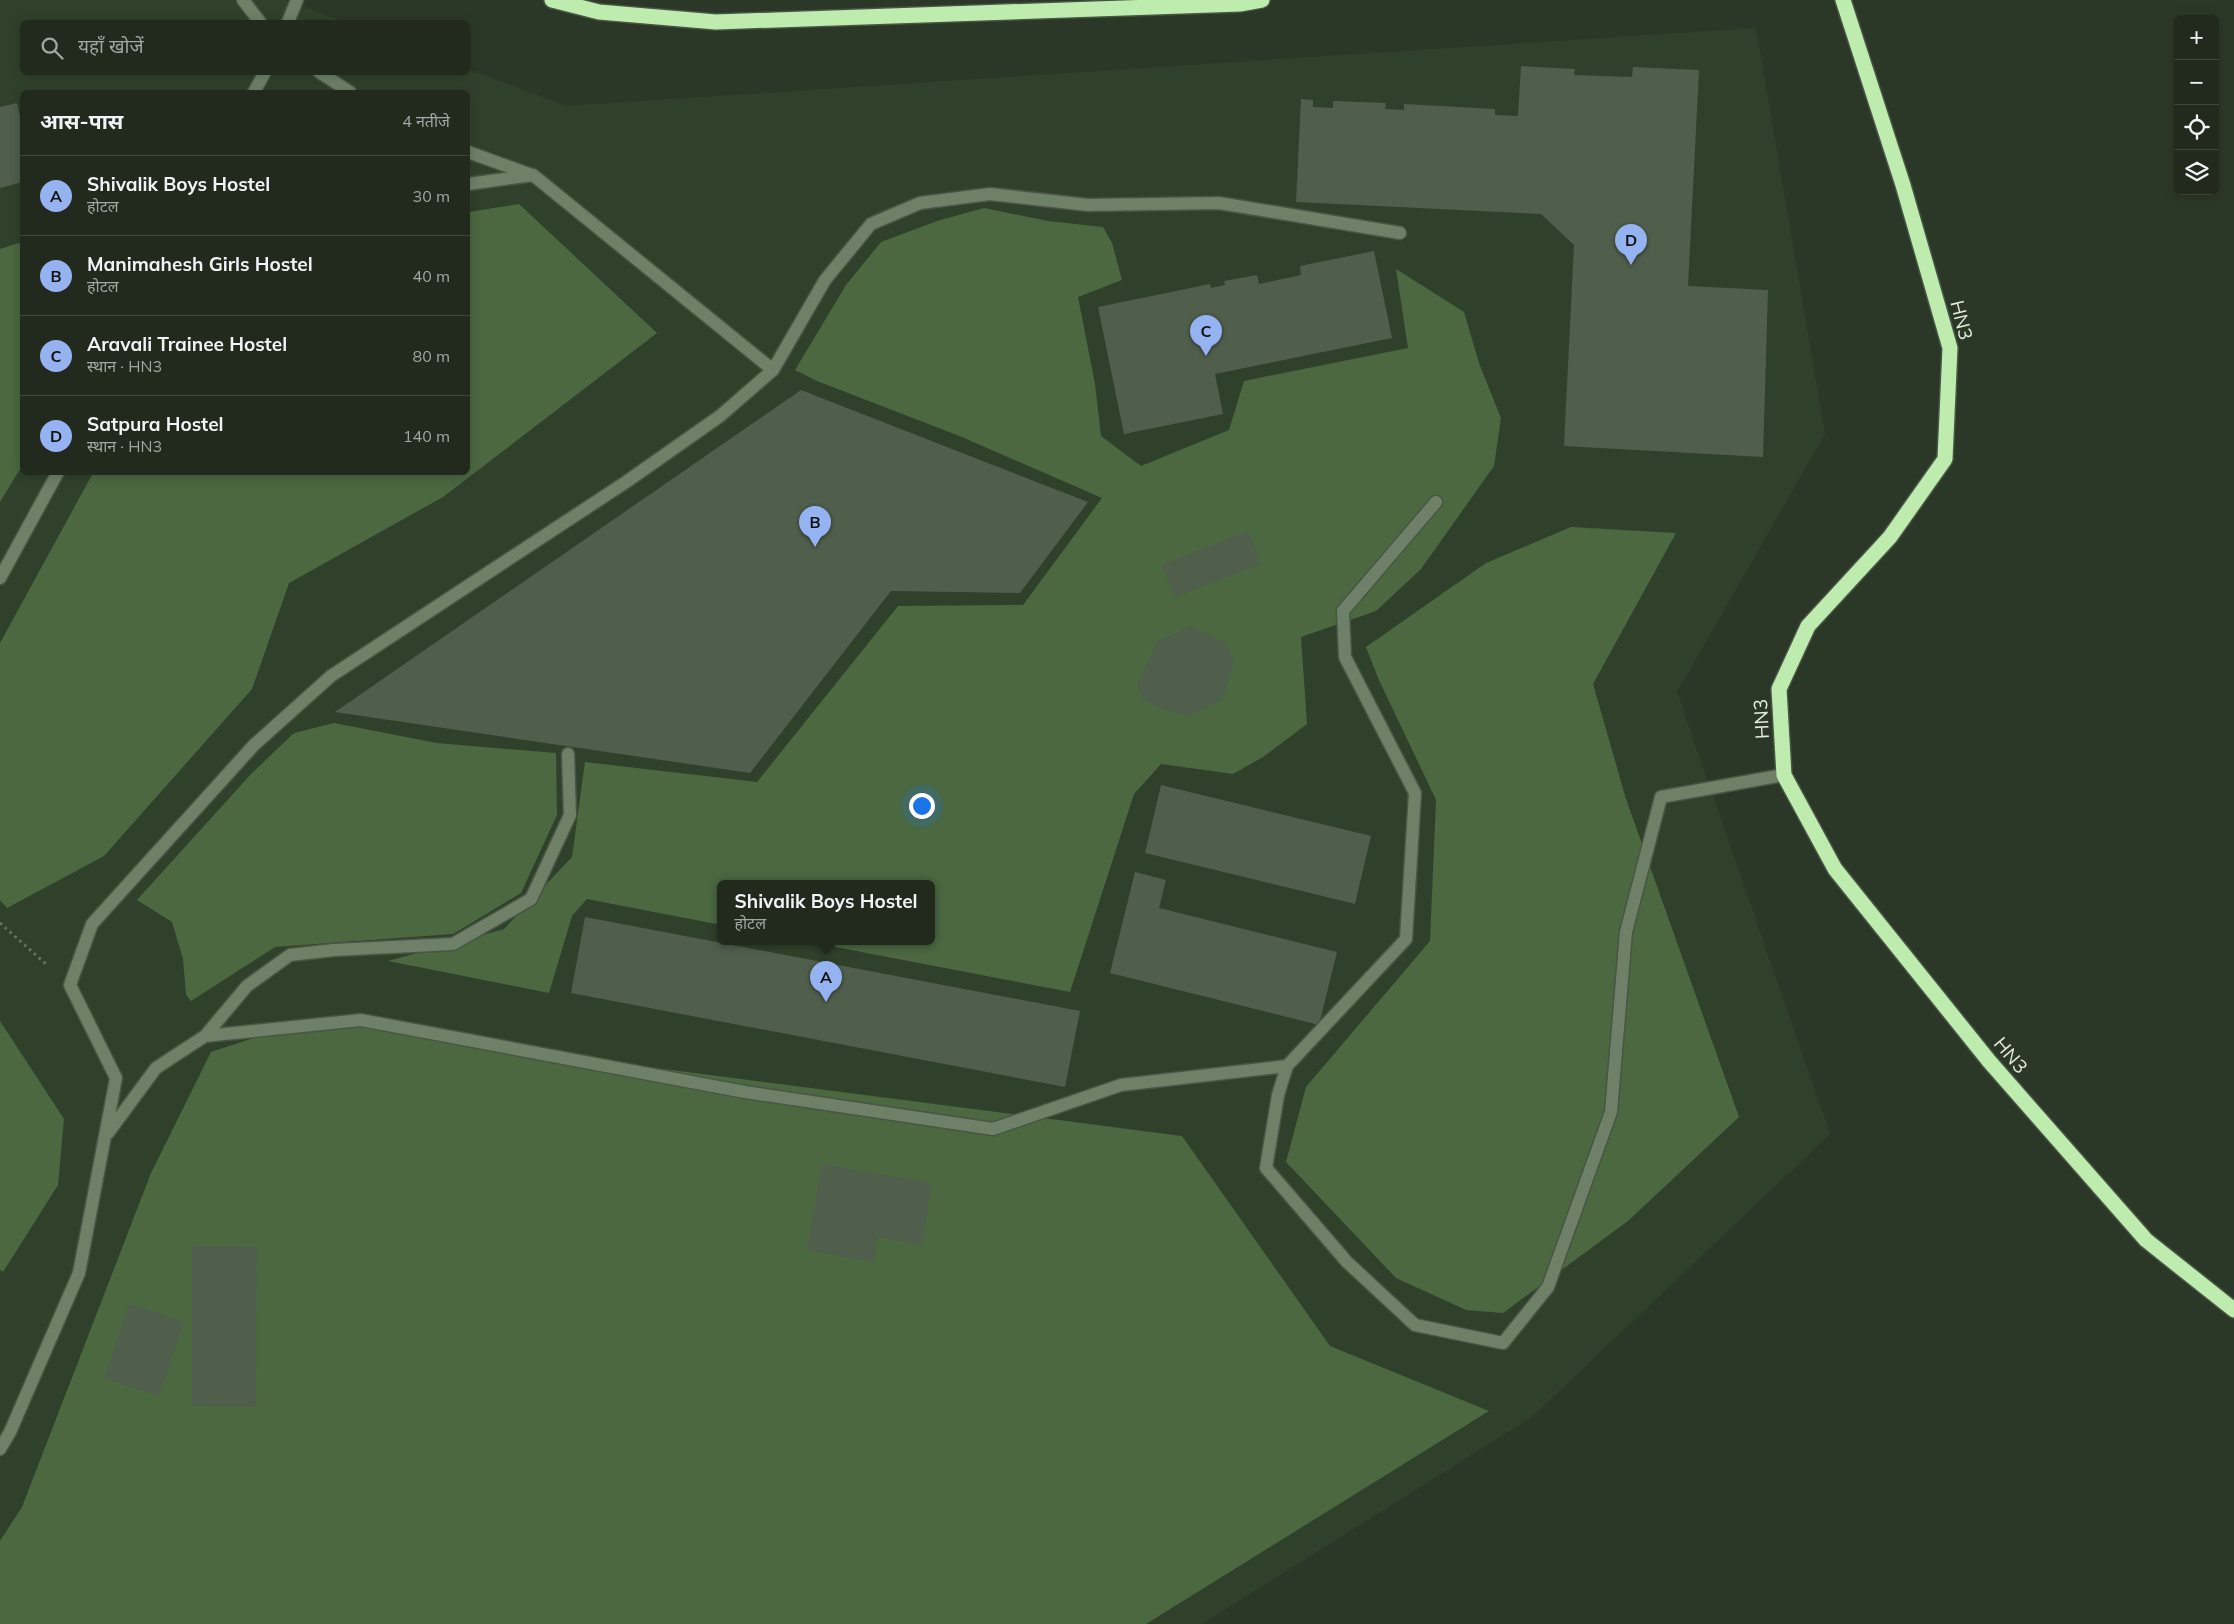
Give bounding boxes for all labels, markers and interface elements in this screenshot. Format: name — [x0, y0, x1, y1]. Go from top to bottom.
map controls — [2174, 15, 2219, 195]
button: + — [2174, 15, 2219, 60]
search box — [20, 20, 470, 75]
icon: search — [38, 34, 66, 62]
text: यहाँ खोजें — [78, 34, 144, 58]
button: − — [2174, 60, 2219, 105]
button: locate — [2174, 105, 2219, 150]
text: आस-पास — [40, 108, 123, 134]
text: 4 नतीजे — [402, 111, 450, 131]
button: layers — [2174, 150, 2219, 195]
text: Shivalik Boys Hostel — [87, 172, 270, 196]
text: A — [50, 186, 62, 206]
text: 30 m — [413, 186, 450, 206]
text: होटल — [87, 196, 119, 216]
pin: D — [1615, 224, 1647, 265]
text: Manimahesh Girls Hostel — [87, 252, 313, 276]
text: B — [50, 266, 62, 286]
text: 40 m — [413, 266, 450, 286]
text: होटल — [87, 276, 119, 296]
street label: HN3 — [1945, 298, 1979, 342]
pin: C — [1190, 315, 1222, 356]
text: Aravali Trainee Hostel — [87, 332, 287, 356]
text: C — [51, 346, 61, 366]
text: 80 m — [413, 346, 450, 366]
text: स्थान · HN3 — [87, 356, 162, 376]
text: Satpura Hostel — [87, 412, 224, 436]
text: D — [50, 426, 62, 446]
text: 140 m — [403, 426, 450, 446]
text: स्थान · HN3 — [87, 436, 162, 456]
pin: B — [799, 506, 831, 547]
street label: HN3 — [1748, 698, 1774, 740]
your location — [909, 793, 935, 819]
popup — [717, 880, 935, 945]
text: Shivalik Boys Hostel — [734, 889, 918, 913]
text: होटल — [734, 913, 766, 933]
pin: A — [810, 961, 842, 1002]
street label: HN3 — [1989, 1032, 2033, 1078]

